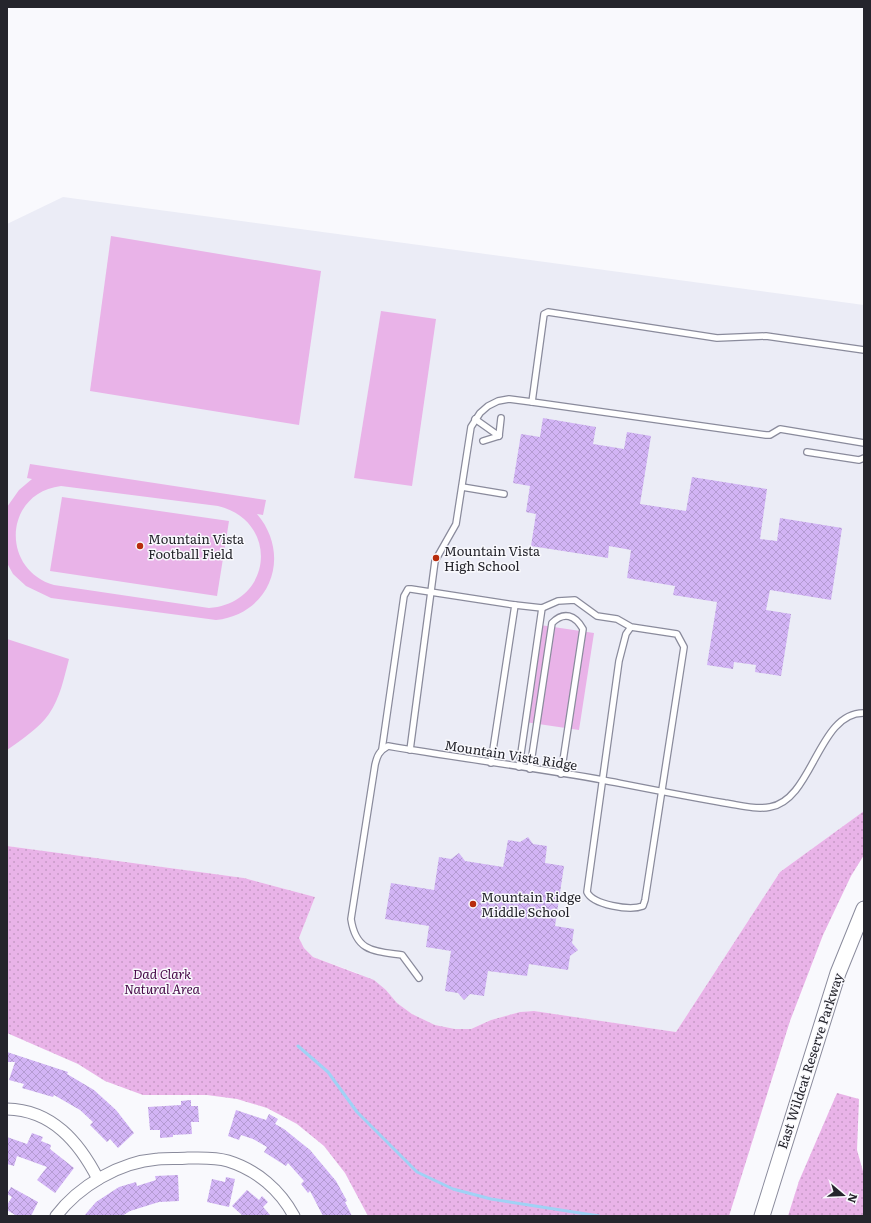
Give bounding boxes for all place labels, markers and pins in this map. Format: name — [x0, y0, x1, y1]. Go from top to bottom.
place label: Mountain Vista Football Field — [148, 529, 244, 563]
marker: Mountain Vista Football Field — [135, 541, 145, 551]
place label: Mountain Vista High School — [444, 541, 540, 575]
marker: Mountain Vista High School — [431, 553, 441, 563]
place label: Mountain Ridge Middle School — [481, 887, 581, 921]
marker: Mountain Ridge Middle School — [468, 899, 478, 909]

